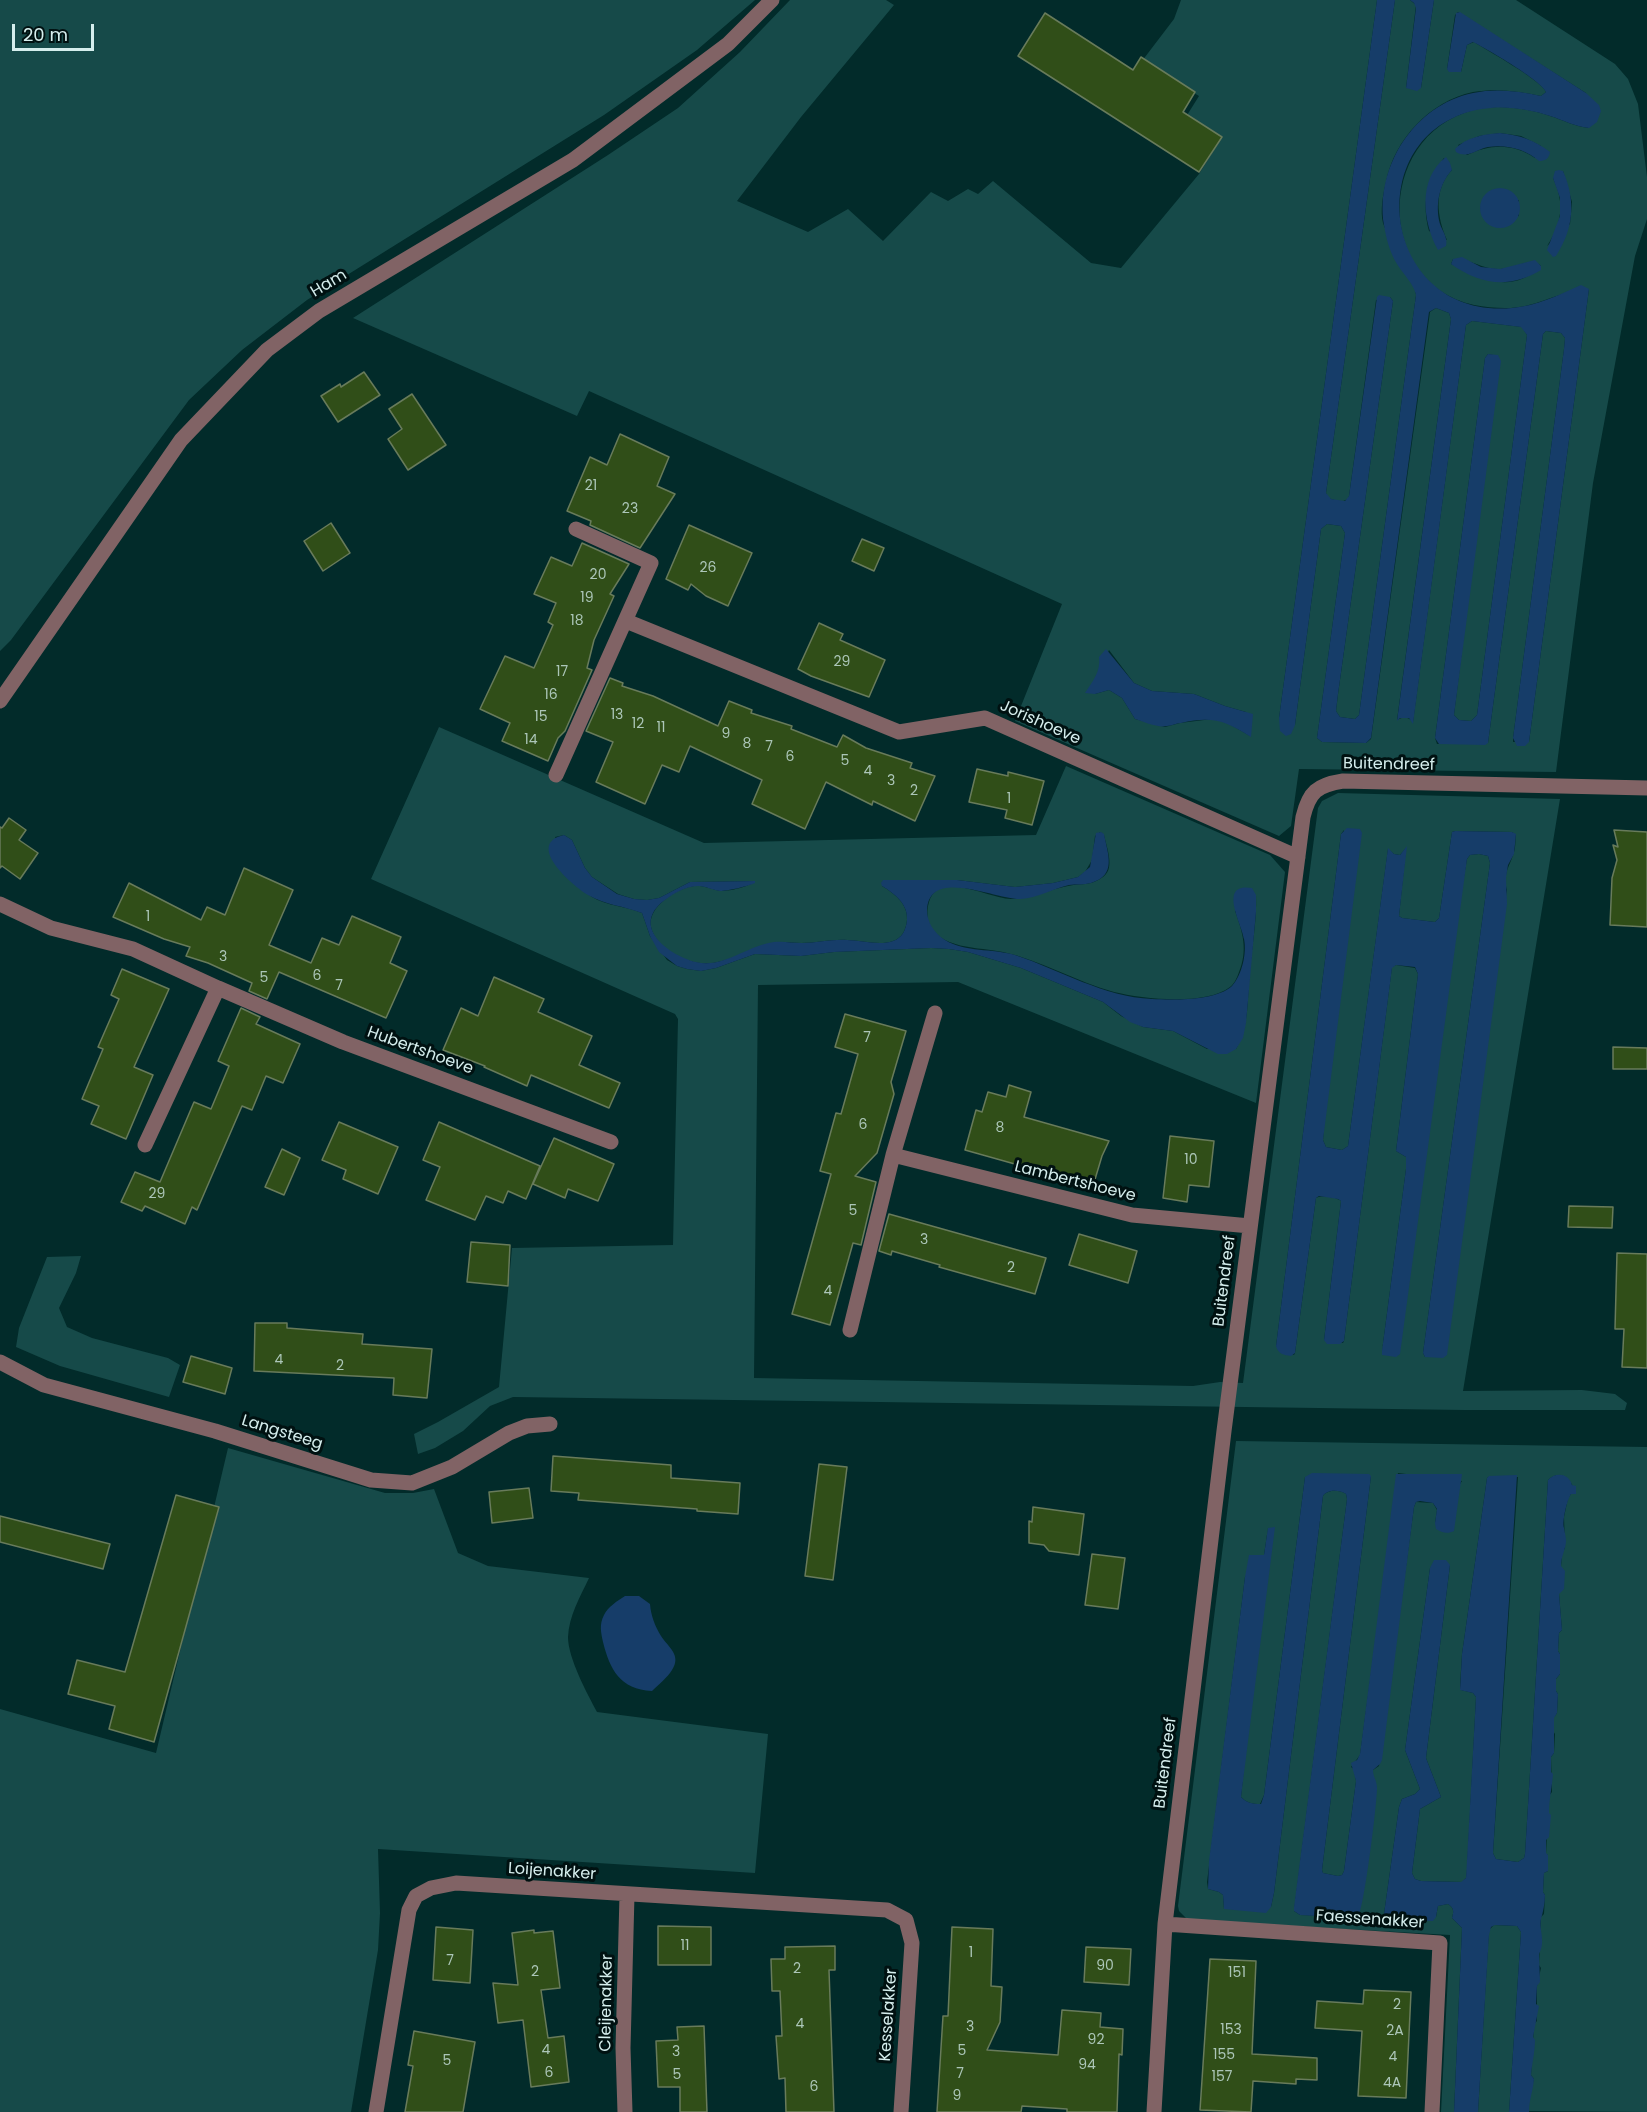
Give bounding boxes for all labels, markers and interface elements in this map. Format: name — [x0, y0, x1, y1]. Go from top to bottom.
scale bar — [15, 12, 98, 50]
text: 20 m — [23, 22, 68, 47]
street label: Ham — [308, 266, 350, 302]
house number: 21 — [585, 478, 597, 494]
house number: 23 — [622, 501, 638, 517]
house number: 26 — [700, 560, 716, 576]
house number: 20 — [590, 567, 606, 583]
house number: 19 — [580, 590, 594, 606]
house number: 18 — [570, 613, 584, 629]
house number: 29 — [834, 654, 850, 670]
house number: 17 — [556, 664, 568, 680]
house number: 16 — [544, 687, 558, 703]
street label: Jorishoeve — [997, 697, 1083, 749]
house number: 13 — [611, 707, 623, 723]
house number: 15 — [534, 709, 548, 725]
house number: 12 — [632, 716, 644, 732]
house number: 11 — [657, 720, 665, 736]
house number: 9 — [722, 726, 730, 742]
house number: 14 — [524, 732, 538, 748]
house number: 8 — [743, 736, 751, 752]
house number: 7 — [765, 739, 773, 755]
house number: 6 — [786, 749, 794, 765]
house number: 5 — [841, 753, 849, 769]
street label: Buitendreef — [1343, 755, 1435, 775]
house number: 4 — [864, 763, 872, 779]
house number: 3 — [887, 773, 895, 789]
house number: 2 — [910, 783, 918, 799]
house number: 1 — [1007, 791, 1011, 807]
house number: 1 — [146, 909, 150, 925]
house number: 3 — [219, 949, 227, 965]
house number: 6 — [313, 968, 321, 984]
house number: 5 — [260, 970, 268, 986]
house number: 7 — [335, 978, 343, 994]
street label: Hubertshoeve — [364, 1023, 476, 1079]
house number: 7 — [863, 1030, 871, 1046]
house number: 6 — [859, 1117, 867, 1133]
house number: 8 — [996, 1120, 1004, 1136]
house number: 10 — [1184, 1152, 1198, 1168]
street label: Lambertshoeve — [1012, 1158, 1138, 1206]
house number: 29 — [149, 1186, 165, 1202]
house number: 5 — [849, 1203, 857, 1219]
house number: 3 — [920, 1232, 928, 1248]
street label: Buitendreef — [1210, 1234, 1240, 1328]
house number: 2 — [1007, 1260, 1015, 1276]
house number: 4 — [824, 1283, 832, 1299]
house number: 4 — [275, 1352, 283, 1368]
house number: 2 — [336, 1358, 344, 1374]
street label: Langsteeg — [239, 1412, 325, 1454]
street label: Buitendreef — [1151, 1716, 1181, 1810]
street label: Loijenakker — [507, 1859, 597, 1885]
street label: Faessenakker — [1315, 1907, 1425, 1933]
house number: 11 — [681, 1938, 689, 1954]
house number: 1 — [969, 1945, 973, 1961]
house number: 7 — [446, 1953, 454, 1969]
street label: Cleijenakker — [597, 1954, 617, 2052]
house number: 90 — [1096, 1958, 1114, 1974]
house number: 2 — [793, 1961, 801, 1977]
house number: 2 — [531, 1964, 539, 1980]
house number: 151 — [1228, 1965, 1246, 1981]
street label: Kesselakker — [876, 1968, 902, 2062]
house number: 2 — [1393, 1997, 1401, 2013]
house number: 4 — [796, 2016, 804, 2032]
house number: 3 — [966, 2019, 974, 2035]
house number: 153 — [1220, 2022, 1242, 2038]
house number: 2A — [1386, 2023, 1404, 2039]
house number: 92 — [1088, 2032, 1104, 2048]
house number: 4 — [542, 2042, 550, 2058]
house number: 5 — [958, 2043, 966, 2059]
house number: 3 — [672, 2044, 680, 2060]
house number: 155 — [1213, 2047, 1235, 2063]
house number: 4 — [1389, 2049, 1397, 2065]
house number: 5 — [443, 2053, 451, 2069]
house number: 94 — [1078, 2057, 1096, 2073]
house number: 6 — [545, 2065, 553, 2081]
house number: 7 — [956, 2066, 964, 2082]
house number: 5 — [673, 2067, 681, 2083]
house number: 157 — [1212, 2069, 1232, 2085]
house number: 4A — [1383, 2075, 1401, 2091]
house number: 6 — [810, 2079, 818, 2095]
house number: 9 — [953, 2088, 961, 2104]

